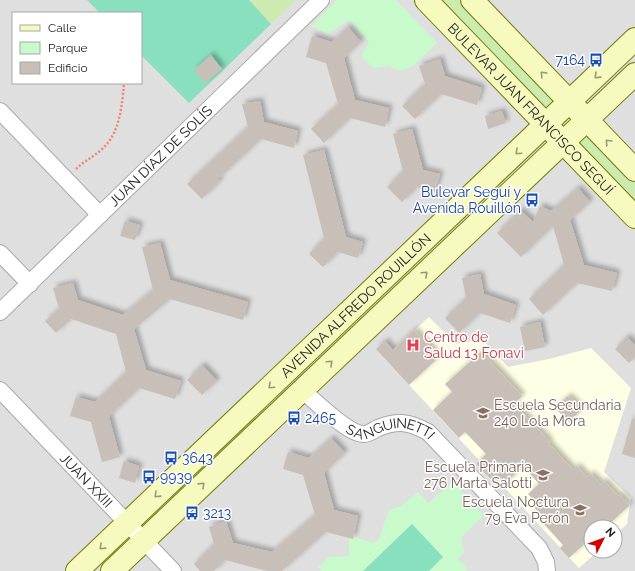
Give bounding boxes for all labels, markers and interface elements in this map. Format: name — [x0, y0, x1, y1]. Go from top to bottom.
legend — [12, 12, 142, 84]
street label: BULEVAR JUAN FRANCISCO SEGUÍ — [445, 20, 618, 198]
text: Calle — [48, 21, 76, 35]
text: Parque — [48, 41, 88, 55]
place label: 7164 — [555, 52, 585, 68]
bus stop icon: 7164 — [588, 52, 604, 68]
text: Edificio — [48, 61, 88, 75]
one-way arrow — [540, 71, 548, 79]
one-way arrow — [594, 71, 602, 79]
street label: JUAN DÍAZ DE SOLÍS — [106, 102, 216, 210]
one-way arrow — [605, 139, 613, 147]
one-way arrow — [515, 147, 523, 155]
place label: Bulevar Seguí y Avenida Rouillón — [413, 184, 521, 216]
bus stop icon: Bulevar Seguí y Avenida Rouillón — [524, 192, 540, 208]
street label: AVENIDA ALFREDO ROUILLÓN — [277, 230, 434, 381]
one-way arrow — [420, 271, 428, 279]
place label: Centro de Salud 13 Fonavi — [424, 329, 524, 361]
hospital icon: Centro de Salud 13 Fonavi — [405, 337, 421, 353]
one-way arrow — [325, 360, 333, 368]
one-way arrow — [268, 381, 276, 389]
place label: Escuela Secundaria 240 Lola Mora — [494, 397, 621, 429]
school or university icon: Escuela Secundaria 240 Lola Mora — [475, 405, 491, 421]
bus stop icon: 2465 — [286, 410, 302, 426]
place label: 2465 — [305, 410, 336, 426]
street label: SANGUINETTI — [343, 415, 438, 442]
street label: JUAN XXIII — [57, 450, 116, 511]
bus stop icon: 3643 — [163, 450, 179, 466]
place label: 3643 — [182, 450, 213, 466]
place label: Escuela Primaria 276 Marta Salotti — [424, 459, 532, 491]
school or university icon: Escuela Primaria 276 Marta Salotti — [535, 467, 551, 483]
bus stop icon: 9939 — [141, 469, 157, 485]
place label: 9939 — [160, 469, 192, 485]
one-way arrow — [197, 482, 205, 489]
one-way arrow — [154, 490, 162, 497]
place label: Escuela Noctura 79 Eva Perón — [462, 494, 569, 526]
school or university icon: Escuela Noctura 79 Eva Perón — [572, 502, 588, 518]
bus stop icon: 3213 — [184, 505, 200, 521]
place label: 3213 — [203, 505, 231, 521]
north arrow — [583, 519, 623, 559]
text: N — [602, 525, 618, 540]
one-way arrow — [99, 542, 107, 550]

